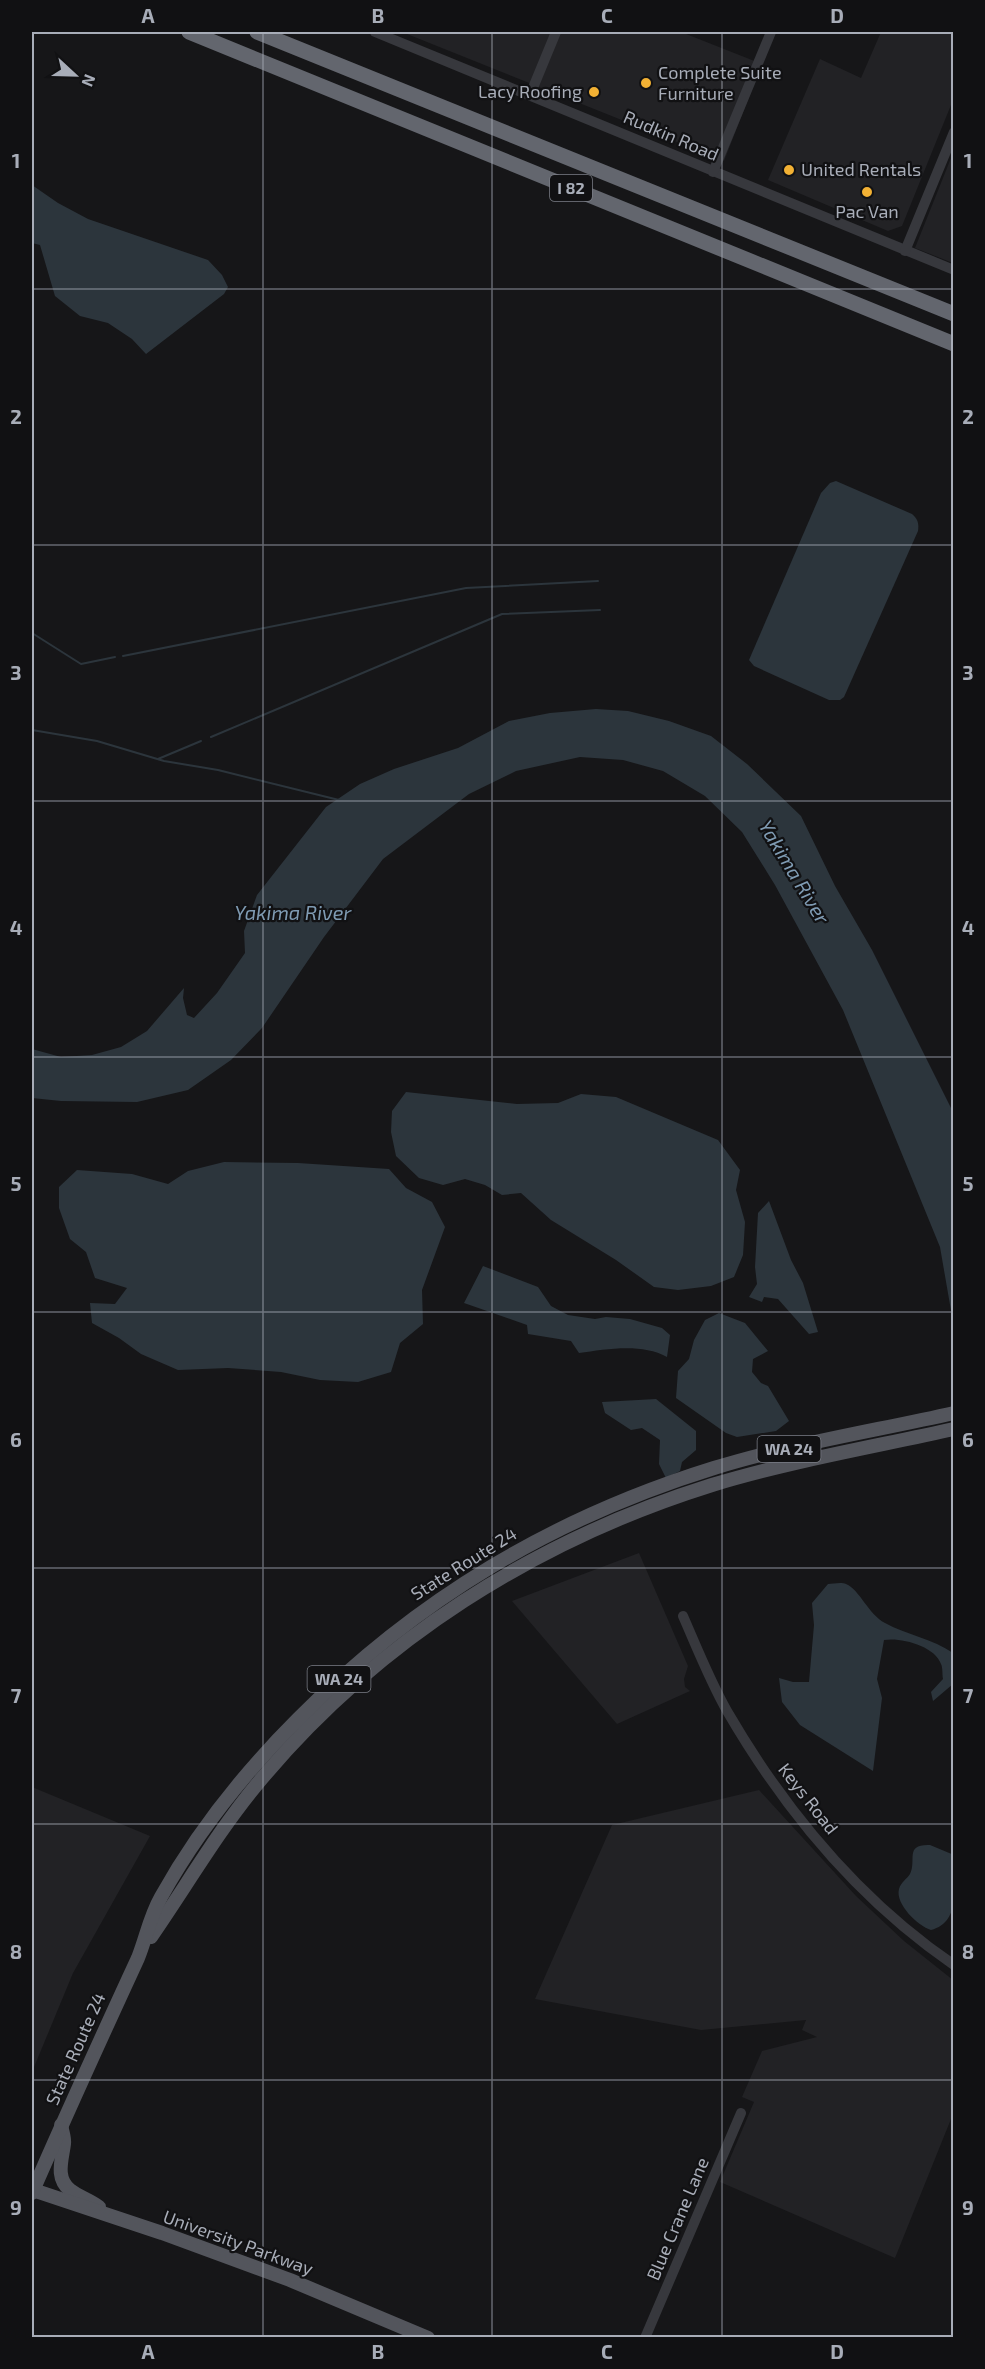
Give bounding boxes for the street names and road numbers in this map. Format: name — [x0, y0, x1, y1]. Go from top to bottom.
street label: Rudkin Road — [620, 105, 722, 165]
road number: I 82 — [550, 175, 592, 201]
road number: WA 24 — [758, 1436, 820, 1462]
street label: State Route 24 — [407, 1522, 520, 1604]
road number: WA 24 — [308, 1666, 370, 1692]
street label: Keys Road — [774, 1758, 843, 1838]
street label: State Route 24 — [41, 1989, 110, 2108]
street label: Blue Crane Lane — [641, 2154, 713, 2283]
street label: University Parkway — [160, 2205, 317, 2280]

